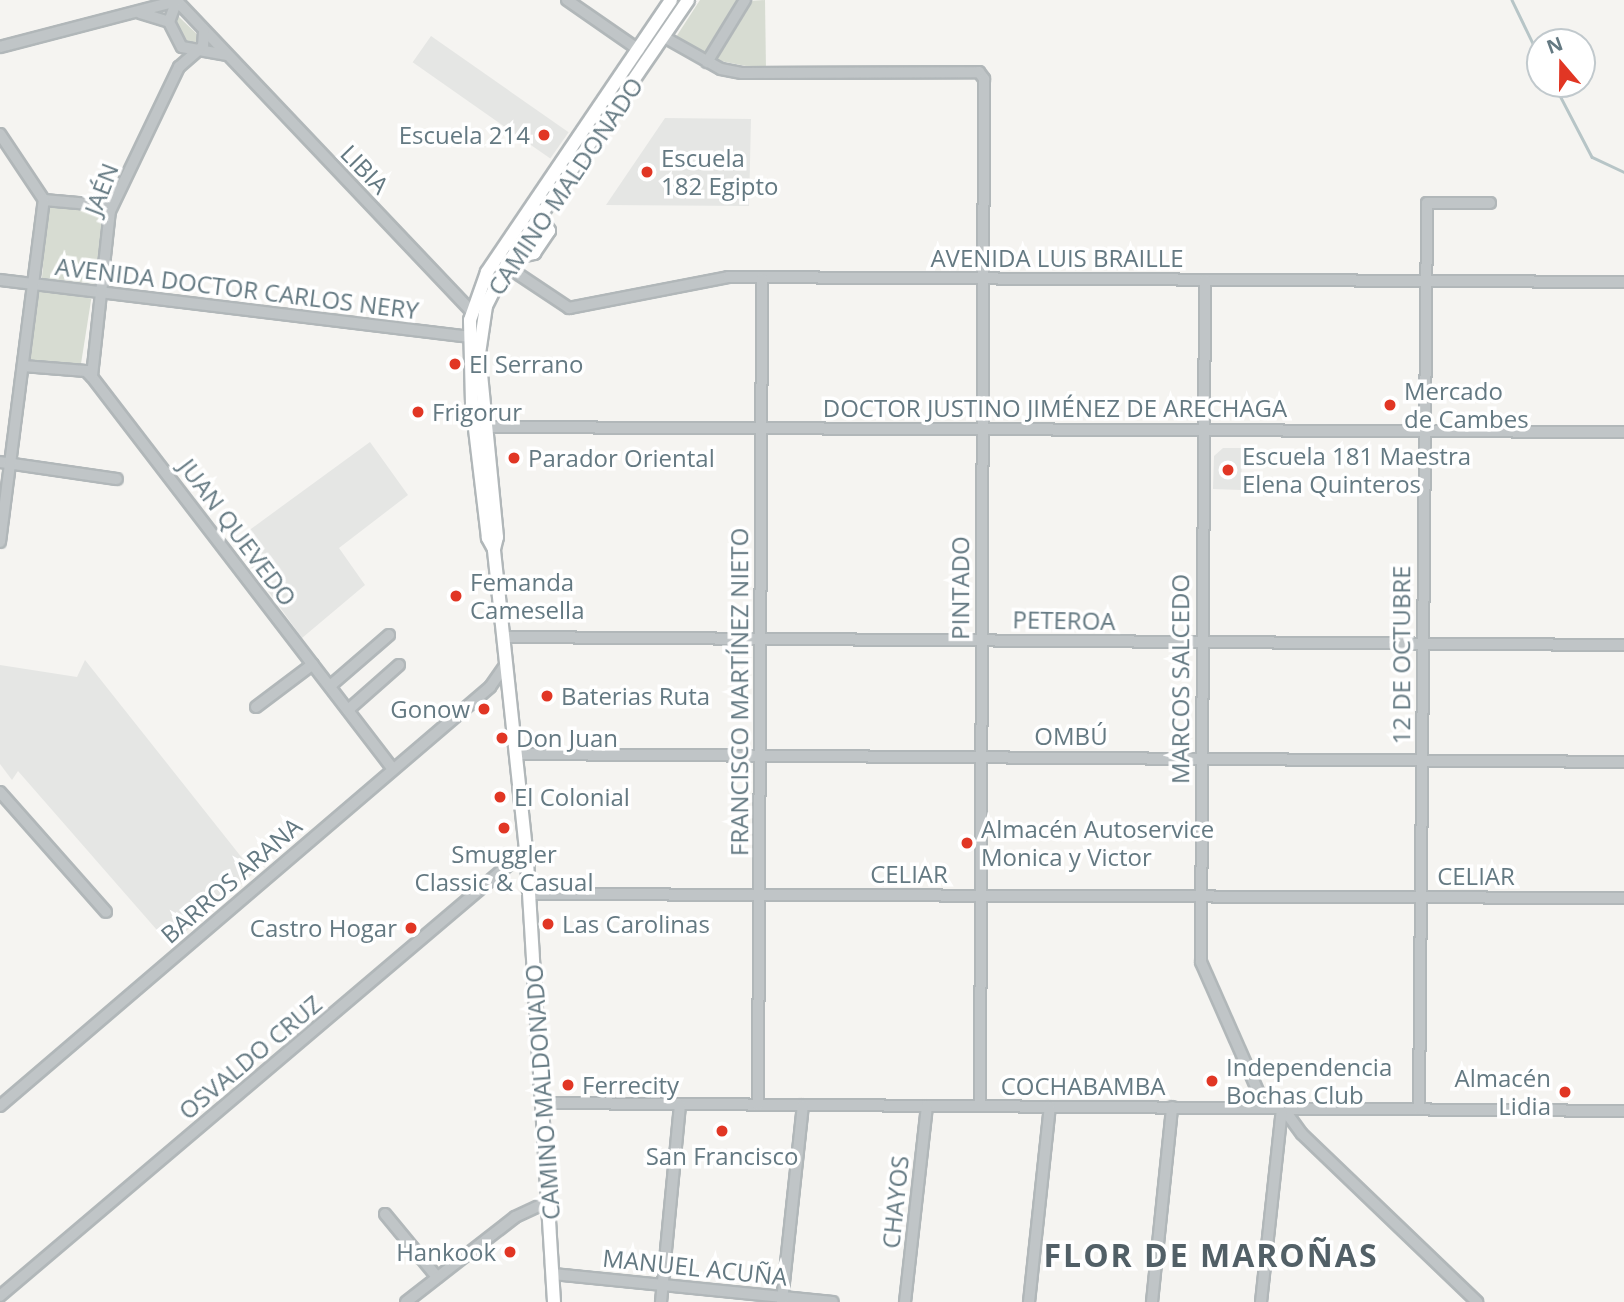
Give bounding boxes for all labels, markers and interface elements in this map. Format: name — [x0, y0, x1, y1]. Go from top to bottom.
north arrow — [1526, 28, 1596, 98]
text: N — [1543, 30, 1566, 60]
street label: CAMINO MALDONADO — [481, 72, 649, 300]
place label: Escuela 214 — [399, 121, 530, 149]
marker: Escuela 214 — [536, 127, 552, 143]
street label: LIBIA — [335, 139, 395, 199]
place label: Escuela 182 Egipto — [661, 144, 779, 200]
street label: JAÉN — [78, 159, 124, 219]
marker: Escuela 182 Egipto — [639, 164, 655, 180]
street label: AVENIDA LUIS BRAILLE — [930, 244, 1184, 272]
street label: AVENIDA DOCTOR CARLOS NERY — [54, 251, 420, 325]
place label: El Serrano — [469, 350, 583, 378]
marker: El Serrano — [447, 356, 463, 372]
place label: Mercado de Cambes — [1404, 377, 1529, 433]
street label: DOCTOR JUSTINO JIMÉNEZ DE ARECHAGA — [823, 394, 1287, 422]
marker: Mercado de Cambes — [1382, 397, 1398, 413]
place label: Frigorur — [432, 398, 522, 426]
marker: Frigorur — [410, 404, 426, 420]
place label: Escuela 181 Maestra Elena Quinteros — [1242, 442, 1471, 498]
place label: Parador Oriental — [528, 444, 715, 472]
marker: Parador Oriental — [506, 450, 522, 466]
street label: JUAN QUEVEDO — [173, 453, 303, 611]
marker: Escuela 181 Maestra Elena Quinteros — [1220, 462, 1236, 478]
street label: FRANCISCO MARTÍNEZ NIETO — [725, 528, 753, 856]
street label: PINTADO — [946, 536, 974, 640]
street label: 12 DE OCTUBRE — [1387, 566, 1415, 744]
place label: Femanda Camesella — [470, 568, 585, 624]
street label: MARCOS SALCEDO — [1166, 574, 1194, 784]
marker: Femanda Camesella — [448, 588, 464, 604]
street label: PETEROA — [1012, 605, 1116, 635]
place label: Baterias Ruta — [561, 682, 710, 710]
marker: Baterias Ruta — [539, 688, 555, 704]
place label: Gonow — [390, 695, 470, 723]
marker: Gonow — [476, 701, 492, 717]
street label: OMBÚ — [1034, 722, 1108, 750]
place label: Don Juan — [516, 724, 618, 752]
marker: Don Juan — [494, 730, 510, 746]
place label: El Colonial — [514, 783, 630, 811]
marker: El Colonial — [492, 789, 508, 805]
street label: BARROS ARANA — [155, 811, 307, 949]
place label: Almacén Autoservice Monica y Victor — [981, 815, 1214, 871]
marker: Smuggler Classic & Casual — [496, 820, 512, 836]
marker: Almacén Autoservice Monica y Victor — [959, 835, 975, 851]
place label: Smuggler Classic & Casual — [415, 840, 593, 896]
street label: CELIAR — [870, 860, 948, 888]
street label: CELIAR — [1437, 862, 1515, 890]
place label: Las Carolinas — [562, 910, 710, 938]
place label: Castro Hogar — [250, 914, 397, 942]
marker: Las Carolinas — [540, 916, 556, 932]
marker: Castro Hogar — [403, 920, 419, 936]
street label: CAMINO MALDONADO — [519, 963, 565, 1221]
street label: OSVALDO CRUZ — [173, 989, 327, 1125]
place label: Independencia Bochas Club — [1226, 1053, 1392, 1109]
place label: Almacén Lidia — [1455, 1064, 1551, 1120]
place label: Ferrecity — [582, 1071, 679, 1099]
street label: COCHABAMBA — [1001, 1072, 1165, 1100]
marker: Independencia Bochas Club — [1204, 1073, 1220, 1089]
marker: Ferrecity — [560, 1077, 576, 1093]
marker: Almacén Lidia — [1557, 1084, 1573, 1100]
marker: San Francisco — [714, 1123, 730, 1139]
place label: San Francisco — [646, 1142, 798, 1170]
street label: CHAYOS — [876, 1154, 914, 1250]
district label: FLOR DE MAROÑAS — [1045, 1236, 1377, 1274]
place label: Hankook — [396, 1238, 496, 1266]
street label: MANUEL ACUÑA — [601, 1243, 789, 1291]
marker: Hankook — [502, 1244, 518, 1260]

